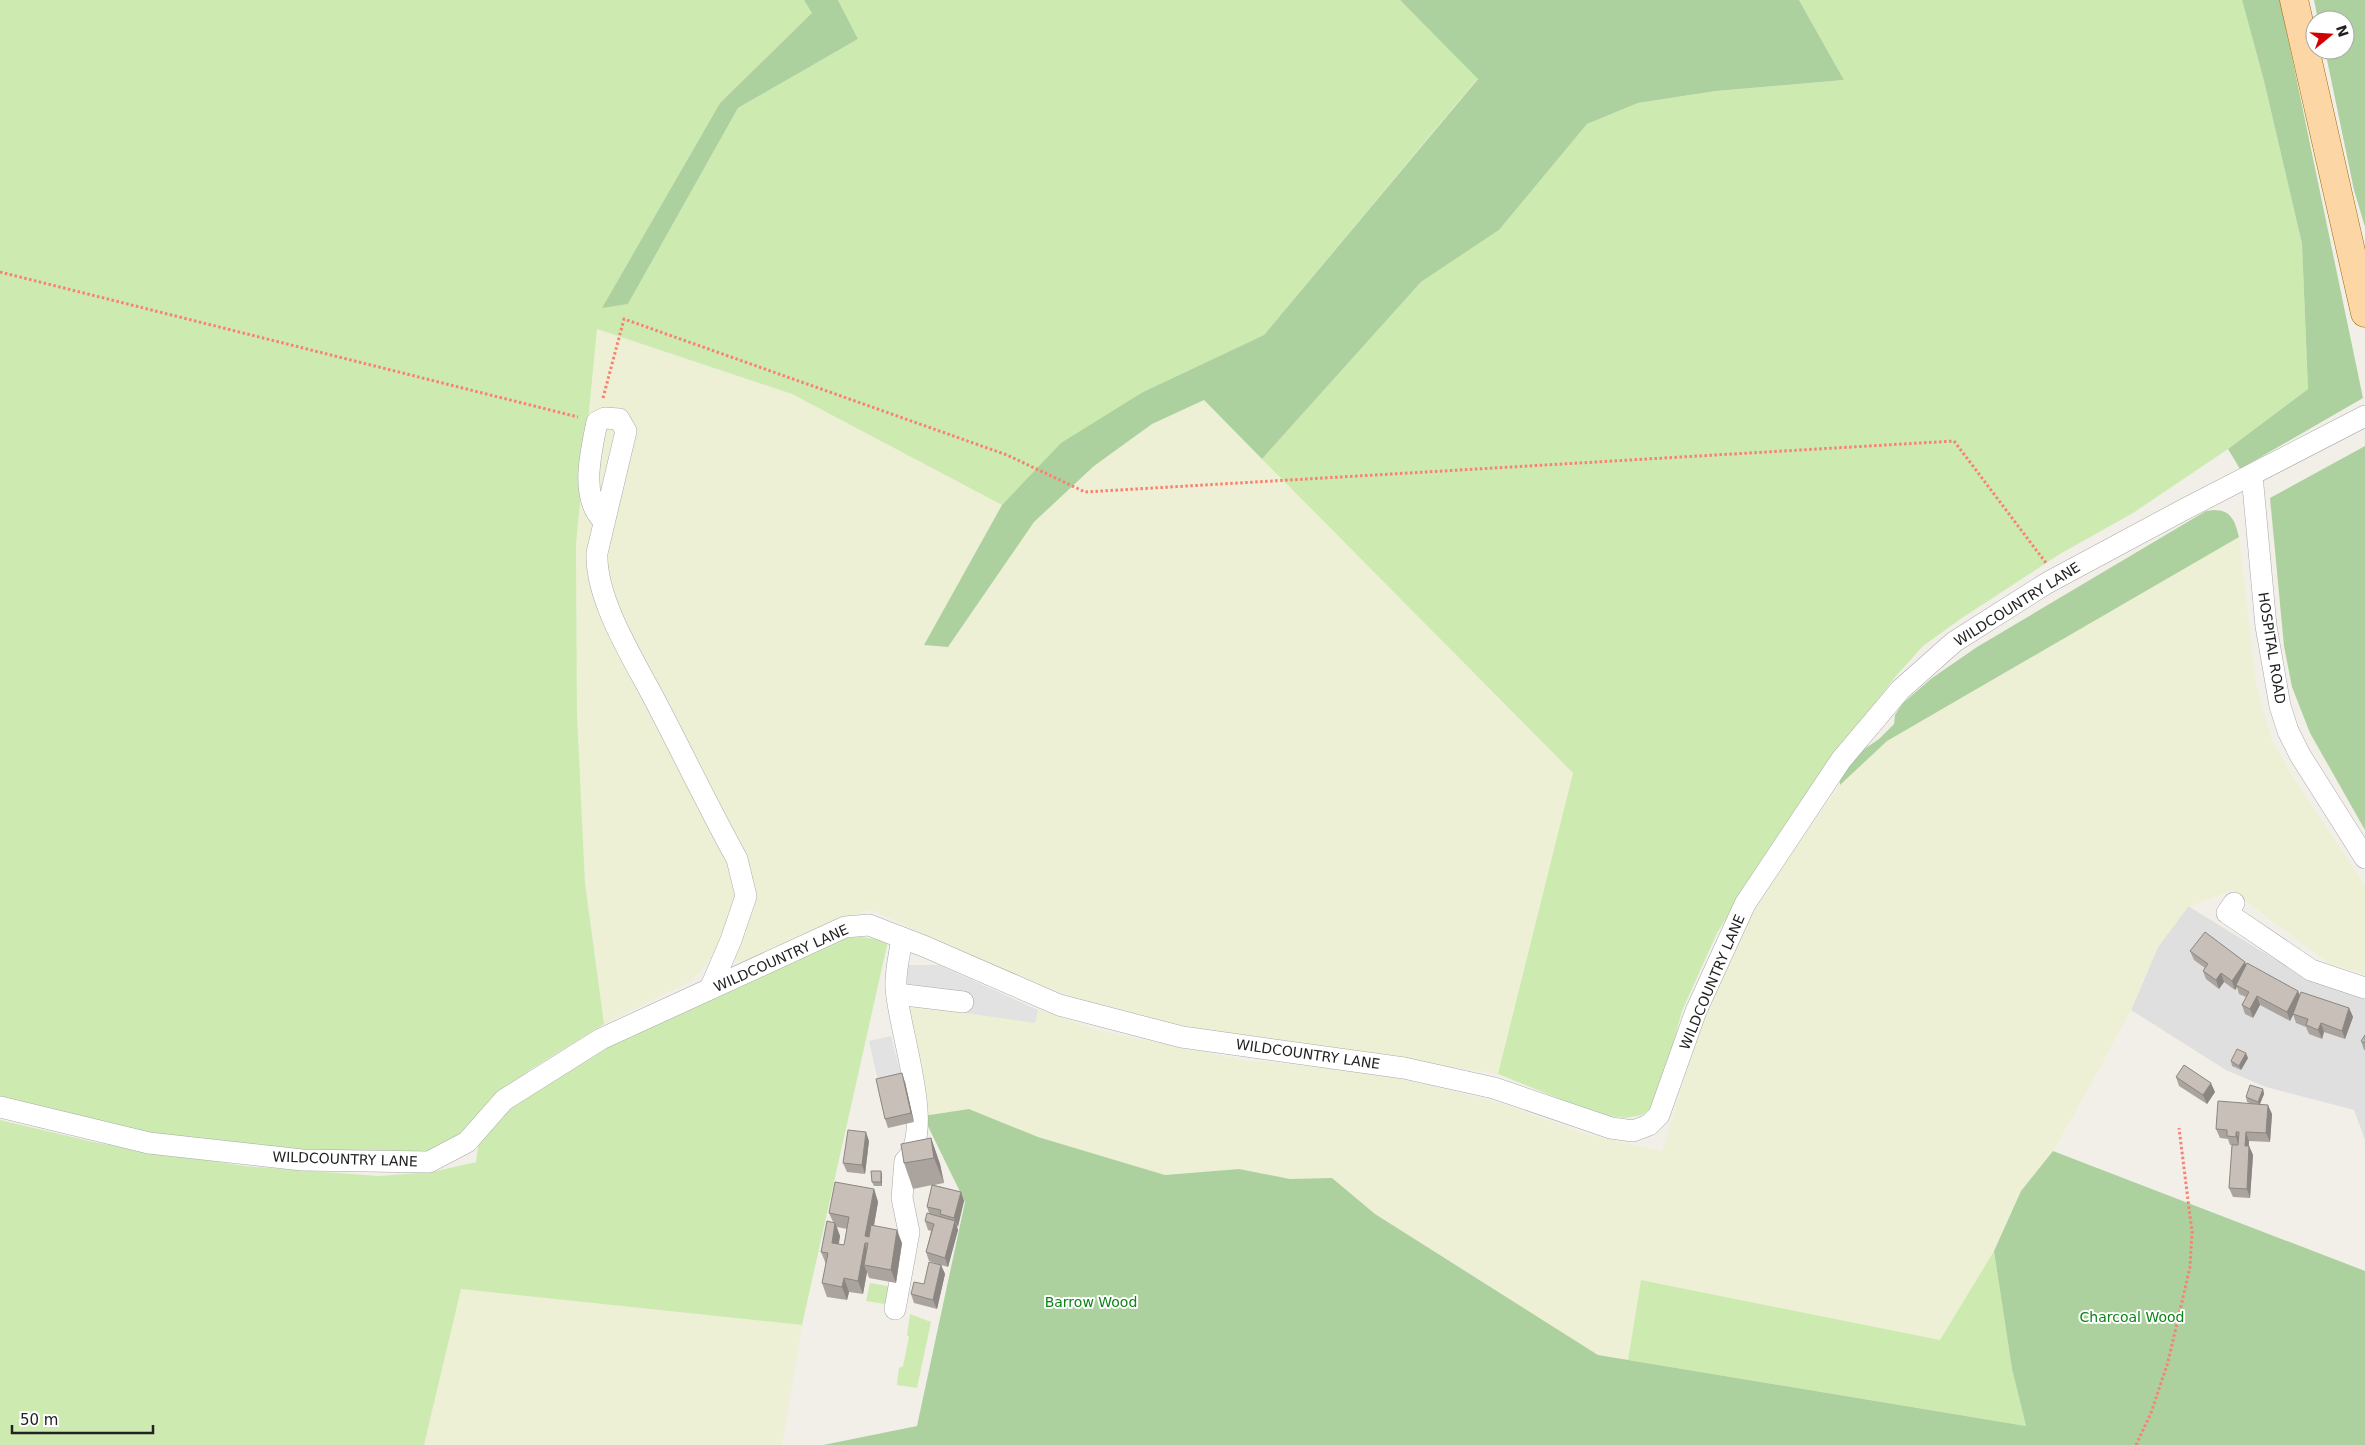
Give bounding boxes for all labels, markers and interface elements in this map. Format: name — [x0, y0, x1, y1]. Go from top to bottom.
north arrow — [2305, 10, 2355, 60]
text: N — [2333, 23, 2352, 39]
street label: WILDCOUNTRY LANE — [1951, 559, 2083, 649]
street label: HOSPITAL ROAD — [2255, 591, 2289, 705]
street label: WILDCOUNTRY LANE — [1676, 912, 1748, 1052]
street label: WILDCOUNTRY LANE — [711, 921, 851, 995]
street label: WILDCOUNTRY LANE — [1235, 1036, 1381, 1072]
street label: WILDCOUNTRY LANE — [272, 1148, 418, 1170]
park label: Barrow Wood — [1045, 1294, 1137, 1310]
park label: Charcoal Wood — [2080, 1309, 2184, 1325]
scale bar — [12, 1402, 154, 1434]
text: 50 m — [20, 1411, 58, 1429]

